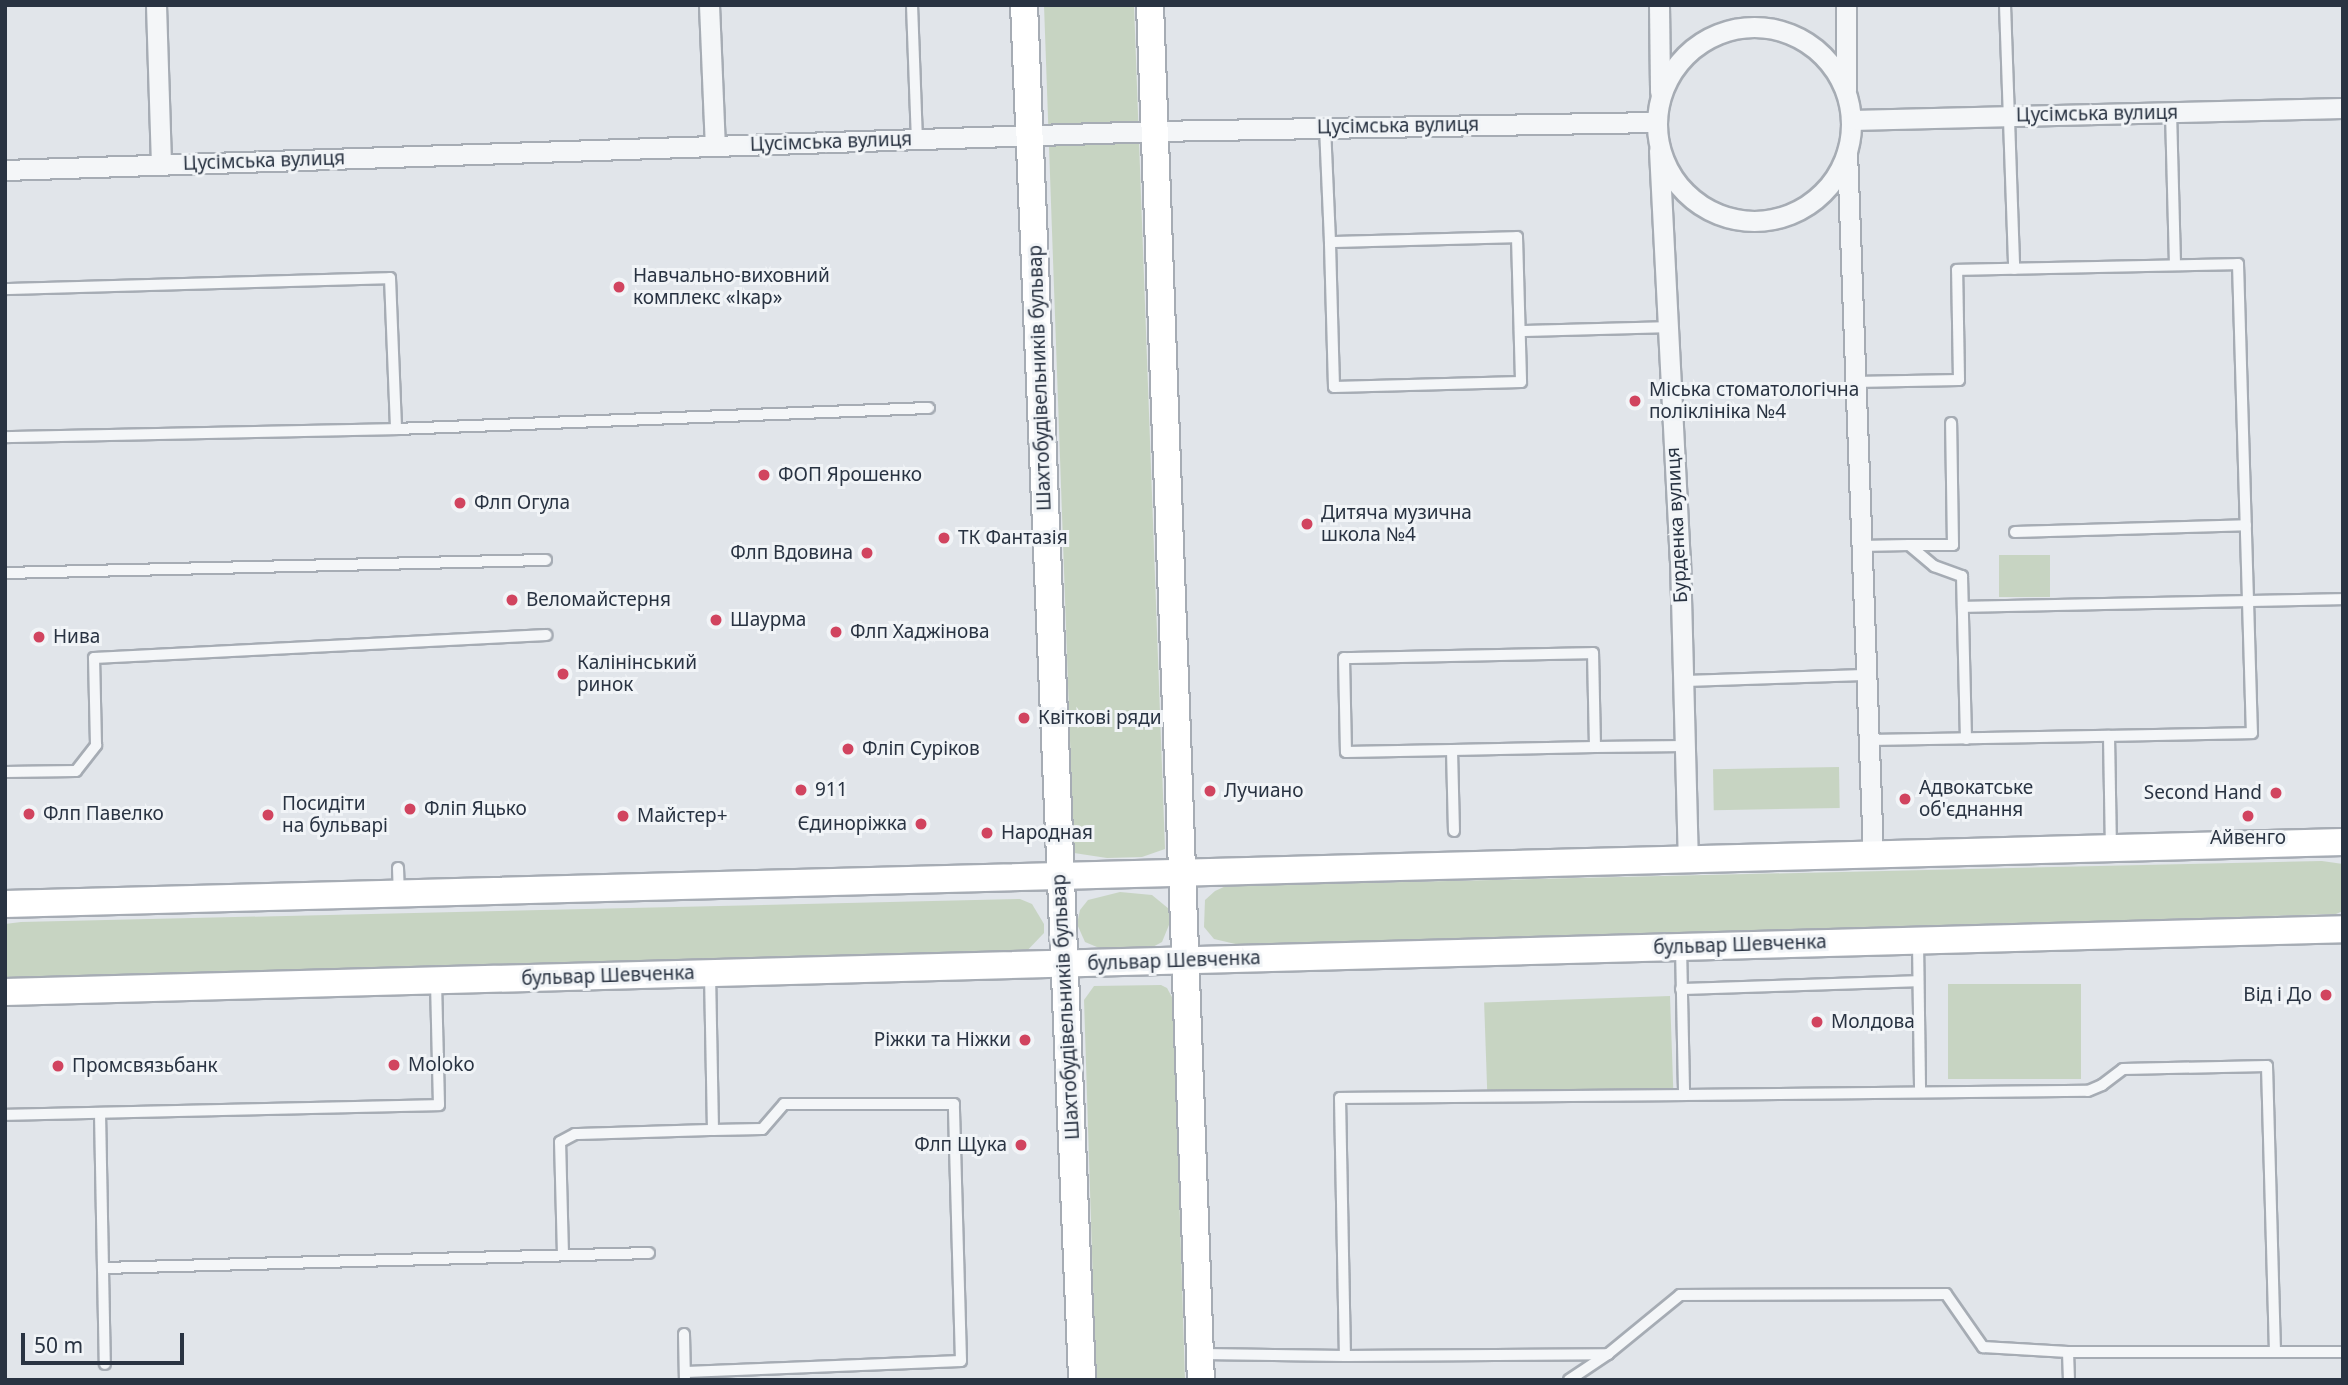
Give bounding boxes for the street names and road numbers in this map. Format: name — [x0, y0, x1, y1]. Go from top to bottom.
street label: Цусімська вулиця — [2016, 101, 2178, 127]
street label: Цусімська вулиця — [1317, 113, 1479, 139]
street label: Цусімська вулиця — [749, 128, 913, 156]
street label: Цусімська вулиця — [182, 147, 346, 175]
street label: Шахтобудівельників бульвар — [1024, 245, 1056, 511]
street label: Бурденка вулиця — [1662, 446, 1692, 604]
street label: Шахтобудівельників бульвар — [1048, 874, 1084, 1140]
street label: бульвар Шевченка — [1653, 931, 1827, 959]
street label: бульвар Шевченка — [1087, 947, 1261, 975]
street label: бульвар Шевченка — [521, 962, 695, 990]

